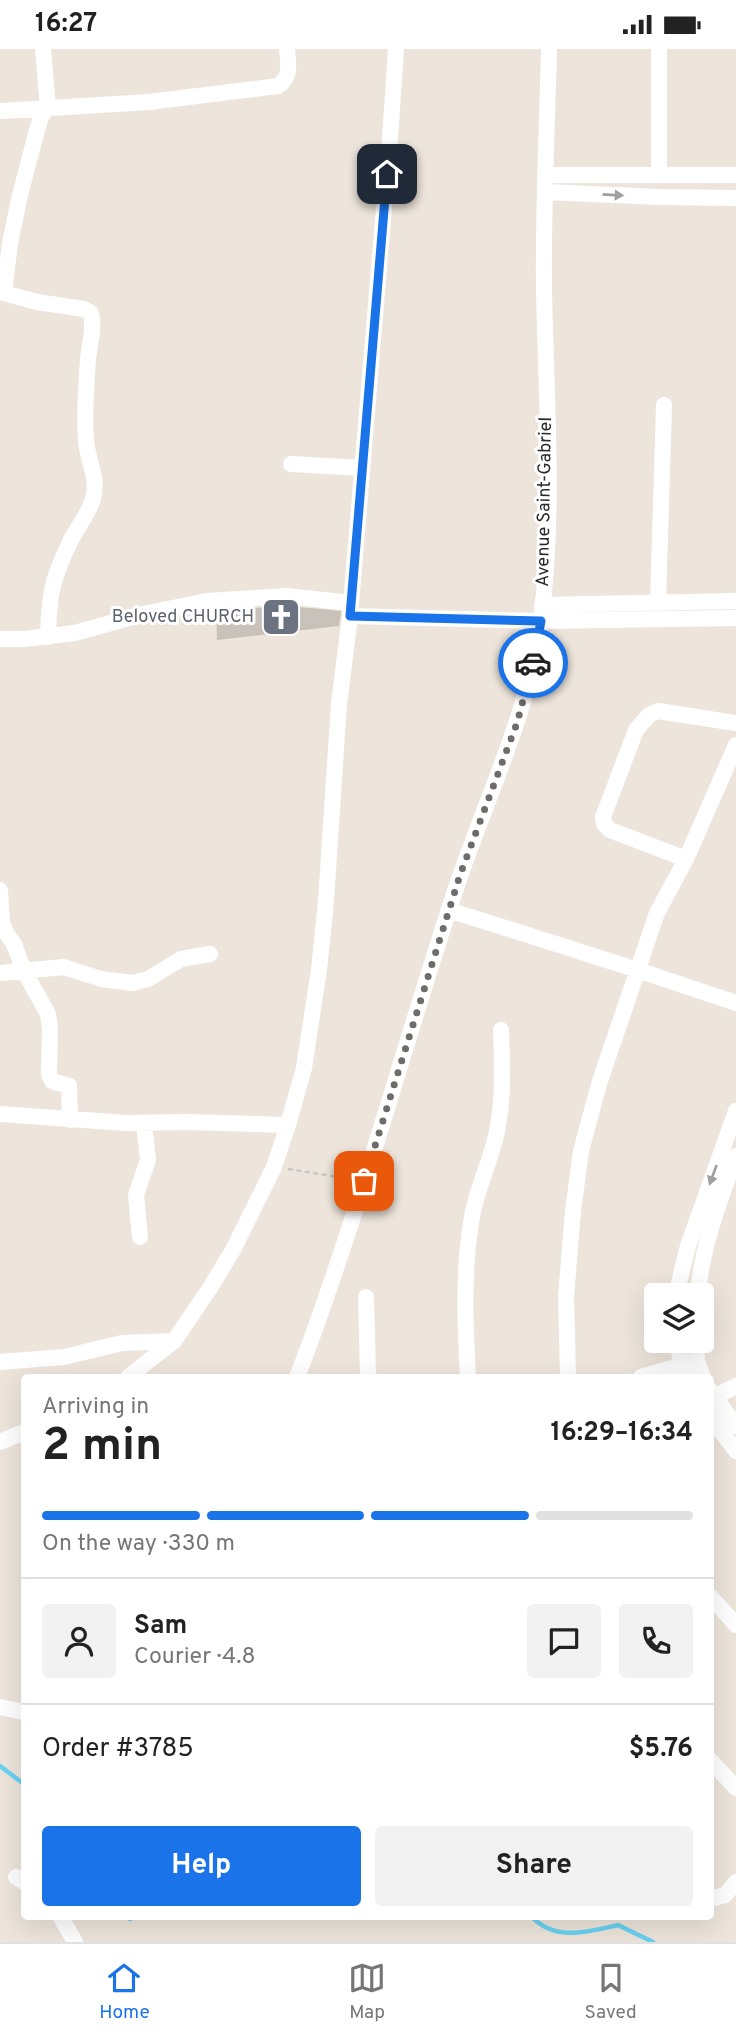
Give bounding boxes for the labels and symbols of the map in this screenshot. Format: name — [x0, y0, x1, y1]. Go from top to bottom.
pin — [357, 144, 417, 204]
one-way arrow — [602, 190, 624, 201]
street label: Avenue Saint-Gabriel — [532, 417, 558, 587]
church icon: Beloved CHURCH — [260, 596, 302, 638]
place label: Beloved CHURCH — [112, 606, 254, 629]
courier — [498, 628, 568, 698]
pin — [334, 1151, 394, 1211]
one-way arrow — [707, 1164, 718, 1185]

